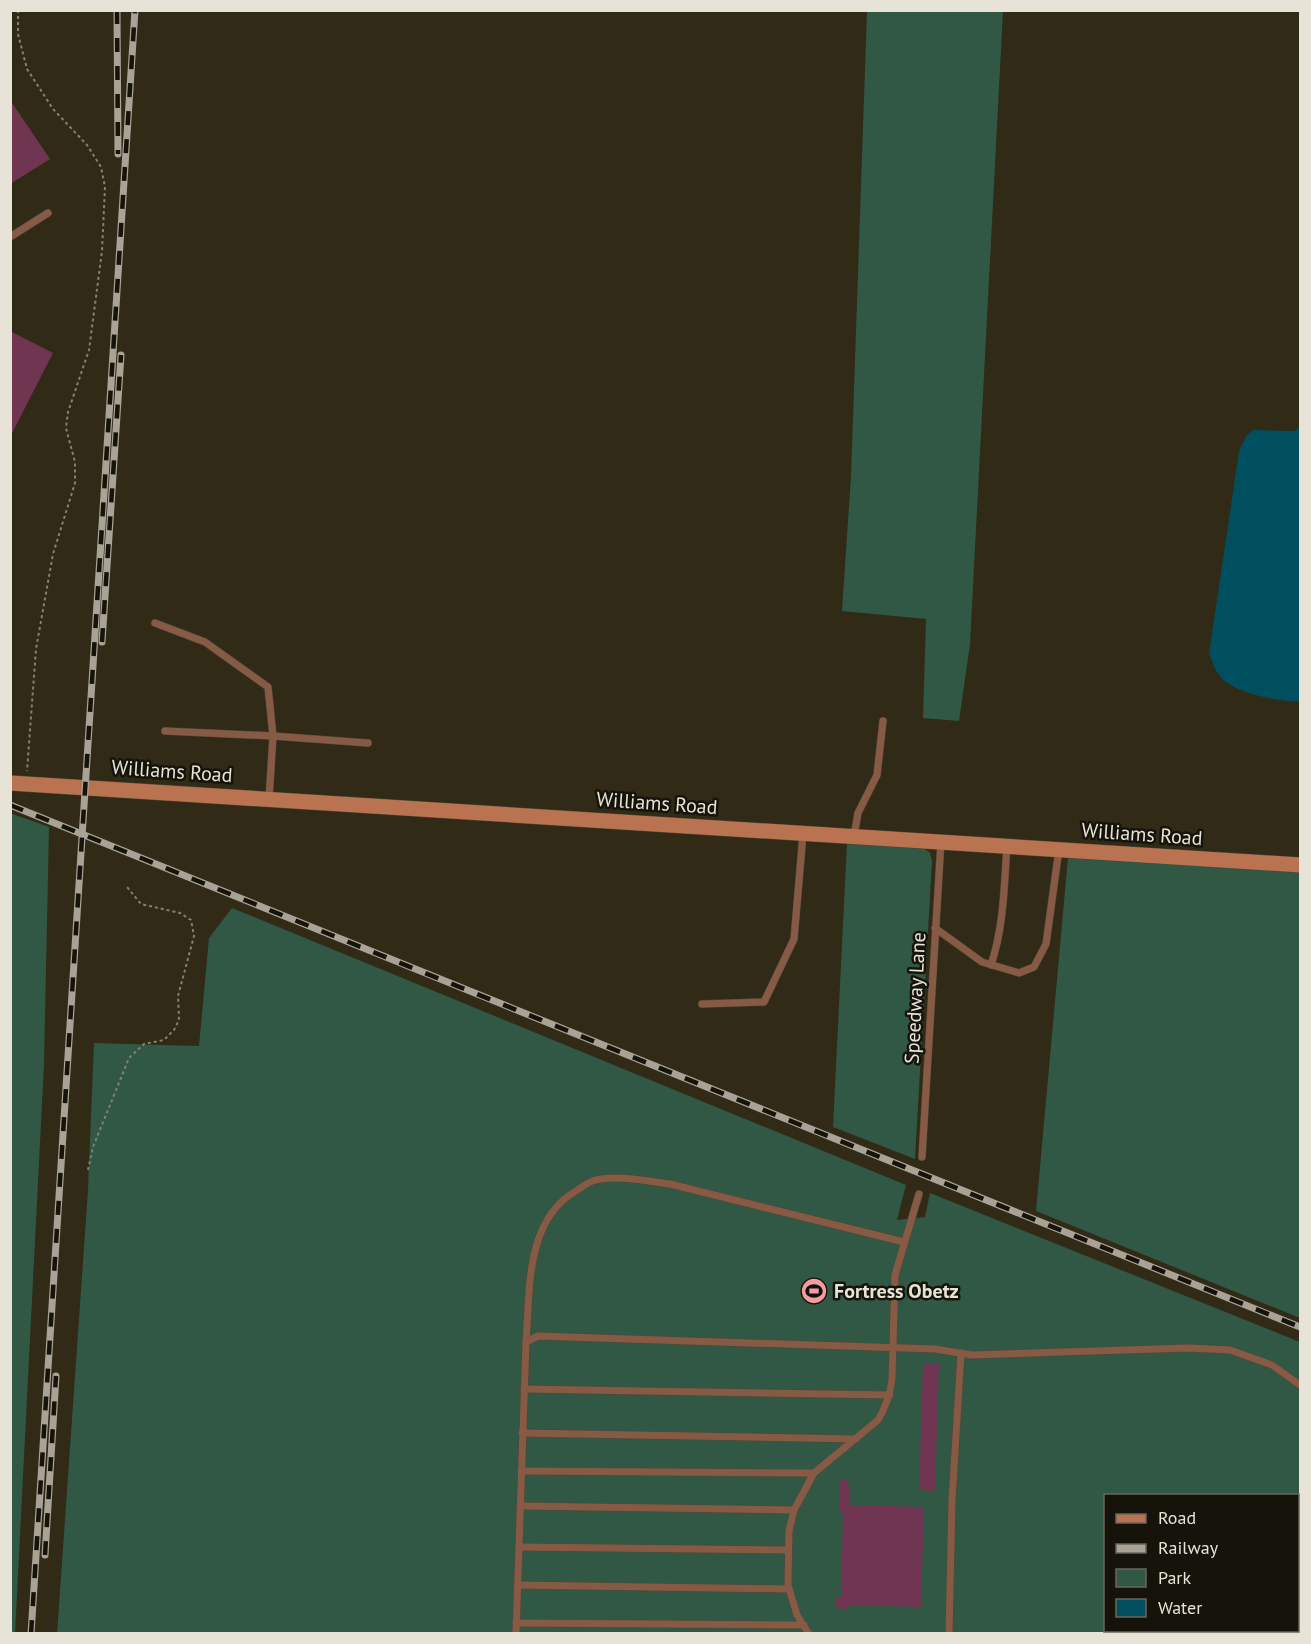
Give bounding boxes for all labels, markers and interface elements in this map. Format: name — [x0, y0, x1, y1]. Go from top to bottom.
street label: Williams Road — [111, 754, 233, 788]
street label: Williams Road — [596, 786, 718, 820]
street label: Williams Road — [1081, 817, 1203, 851]
street label: Speedway Lane — [899, 931, 931, 1065]
sports icon: Fortress Obetz — [799, 1276, 829, 1306]
place label: Fortress Obetz — [834, 1278, 959, 1304]
legend — [1104, 1494, 1299, 1632]
text: Road — [1158, 1506, 1196, 1529]
text: Railway — [1158, 1536, 1219, 1559]
text: Park — [1158, 1566, 1191, 1589]
text: Water — [1158, 1596, 1202, 1619]

